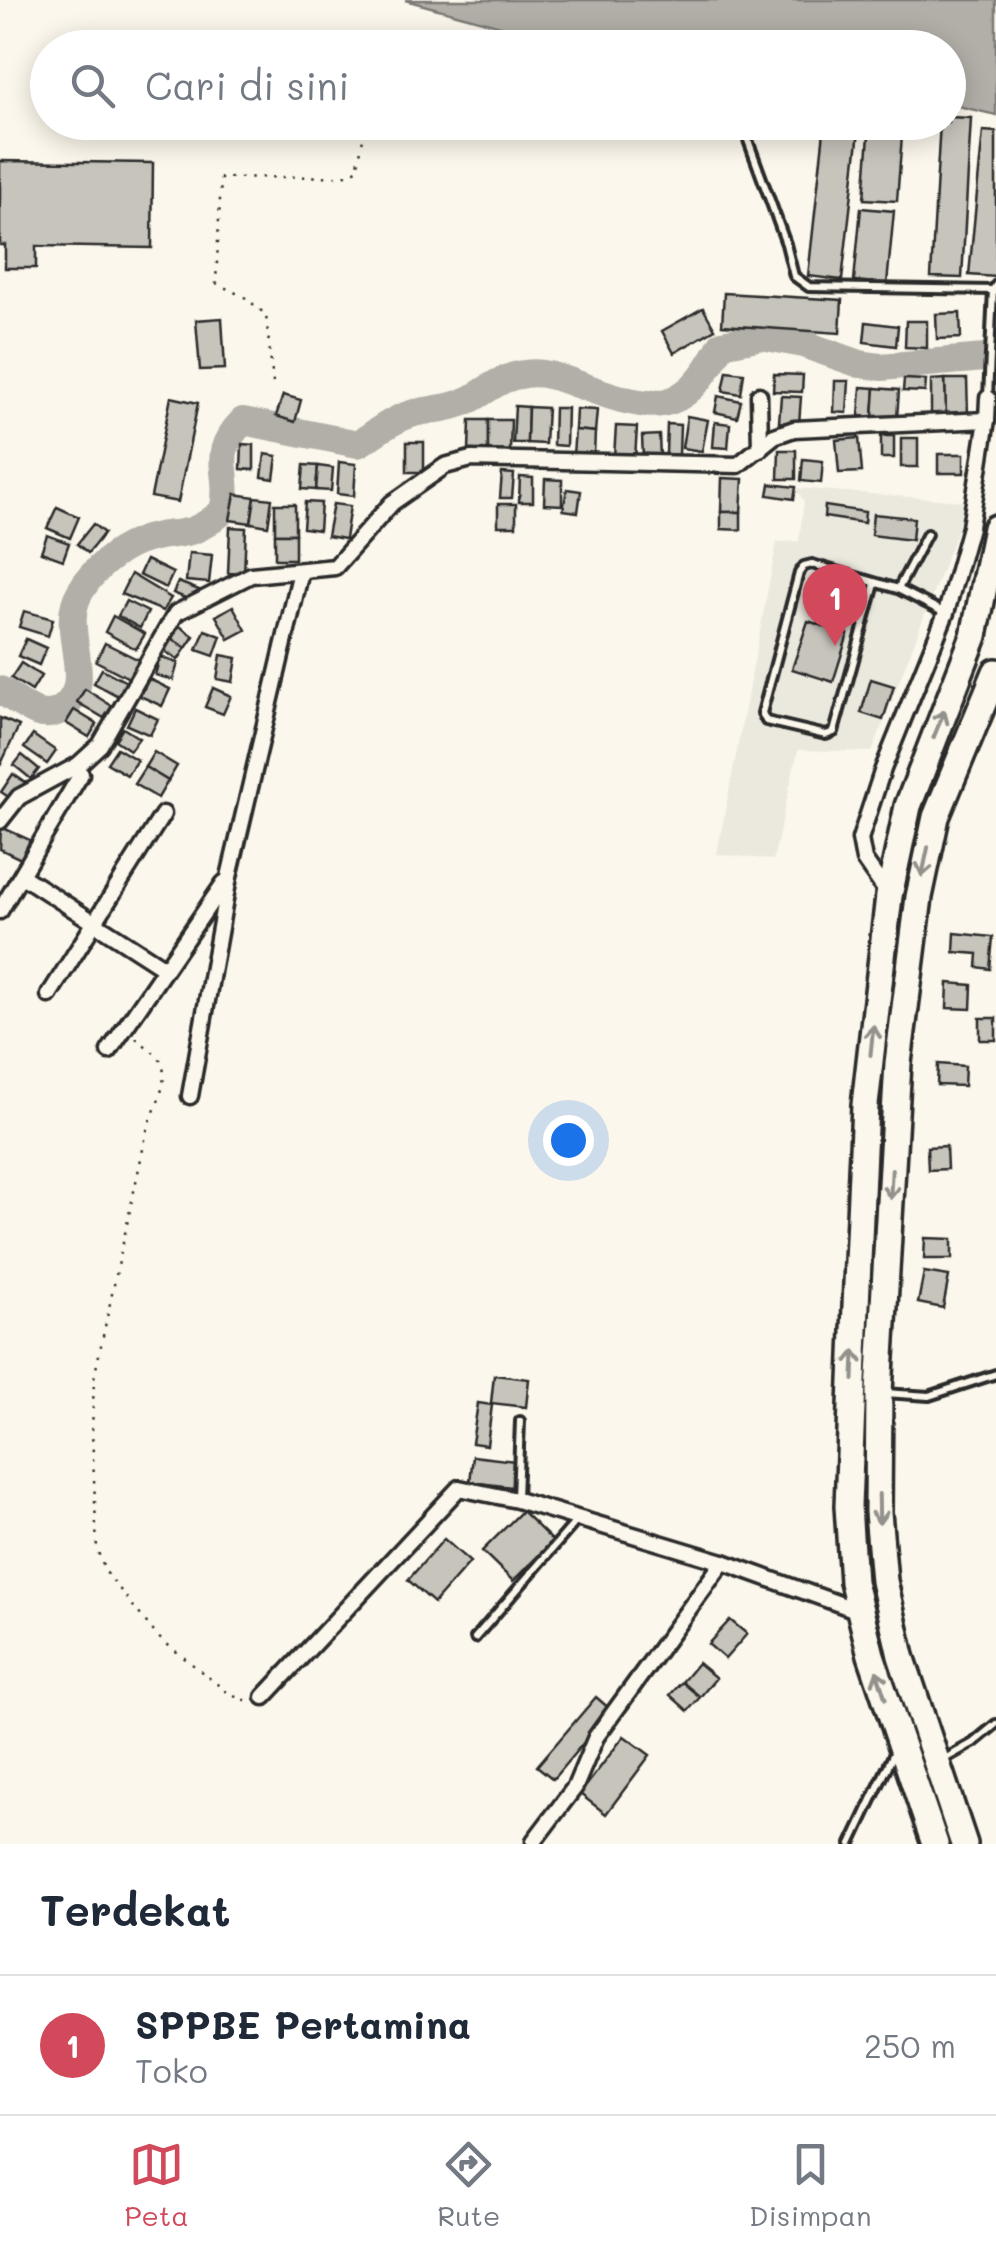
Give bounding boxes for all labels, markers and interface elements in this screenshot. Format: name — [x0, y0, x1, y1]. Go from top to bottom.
search box — [30, 30, 966, 140]
icon: search — [65, 58, 120, 113]
text: Cari di sini — [145, 60, 349, 110]
pin: 1 — [802, 564, 868, 646]
one-way arrow — [932, 709, 950, 740]
one-way arrow — [915, 845, 934, 877]
one-way arrow — [862, 1025, 881, 1057]
your location — [543, 1115, 594, 1166]
one-way arrow — [881, 1168, 900, 1200]
one-way arrow — [844, 1349, 863, 1381]
one-way arrow — [870, 1492, 888, 1525]
one-way arrow — [871, 1670, 889, 1702]
text: Terdekat — [40, 1882, 230, 1937]
text: SPPBE Pertamina — [135, 1999, 471, 2049]
text: 1 — [65, 2024, 80, 2066]
text: 250 m — [864, 2024, 956, 2066]
text: Toko — [135, 2049, 208, 2091]
tab: Peta — [124, 2137, 189, 2233]
tab: Rute — [437, 2137, 500, 2233]
tab: Disimpan — [749, 2137, 872, 2233]

